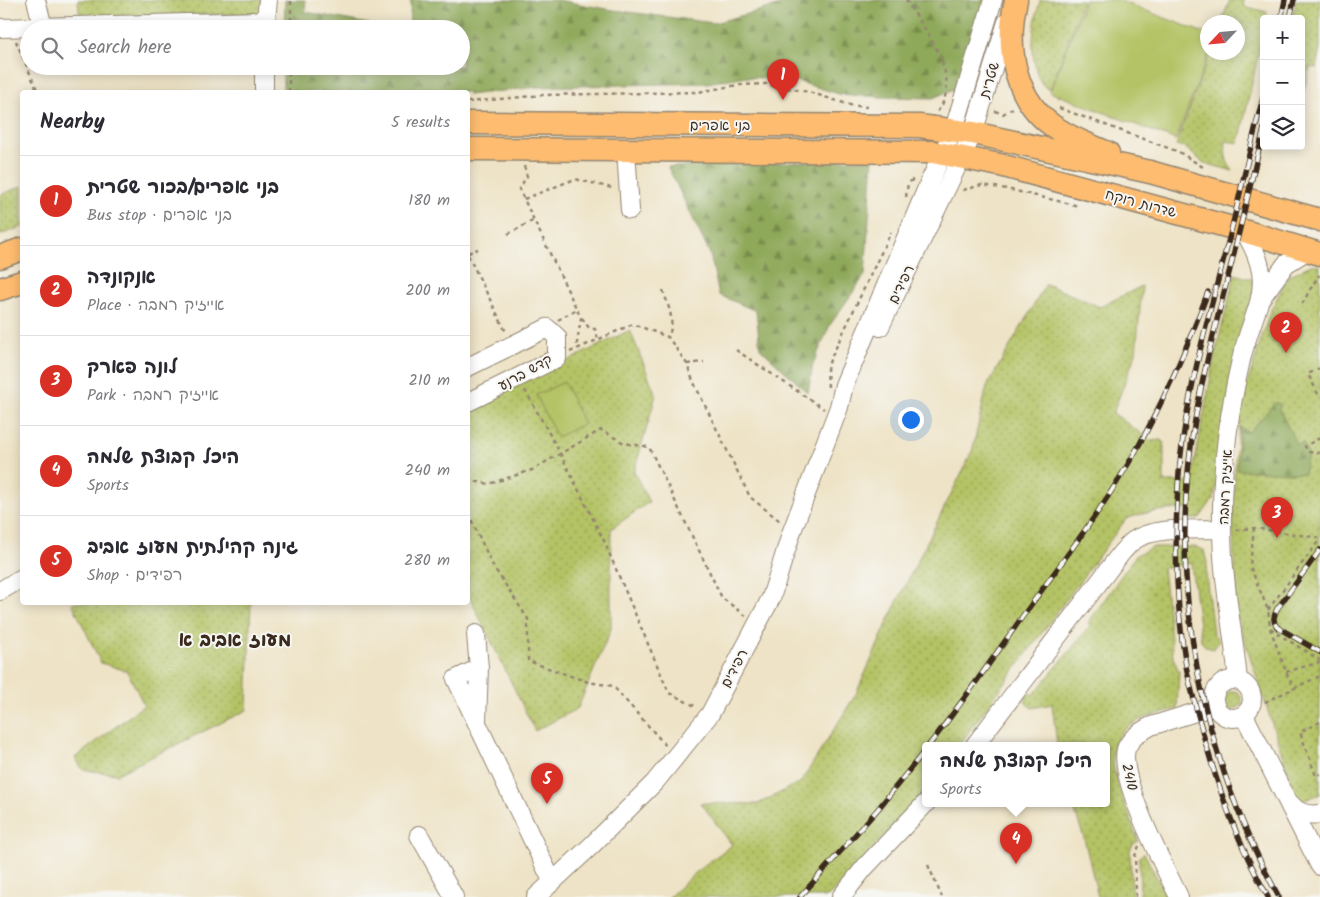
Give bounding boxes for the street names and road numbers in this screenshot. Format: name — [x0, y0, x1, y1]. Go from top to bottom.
street label: שטרית — [974, 59, 1006, 102]
street label: בני אפרים — [690, 115, 750, 137]
street label: שדרות רוקח — [1102, 184, 1179, 224]
street label: רפידים — [883, 261, 921, 308]
street label: קדש ברנע — [494, 349, 557, 397]
street label: אייזיק רמבה — [1213, 449, 1239, 525]
street label: רפידים — [716, 645, 754, 692]
street label: 2410 — [1115, 761, 1143, 793]

